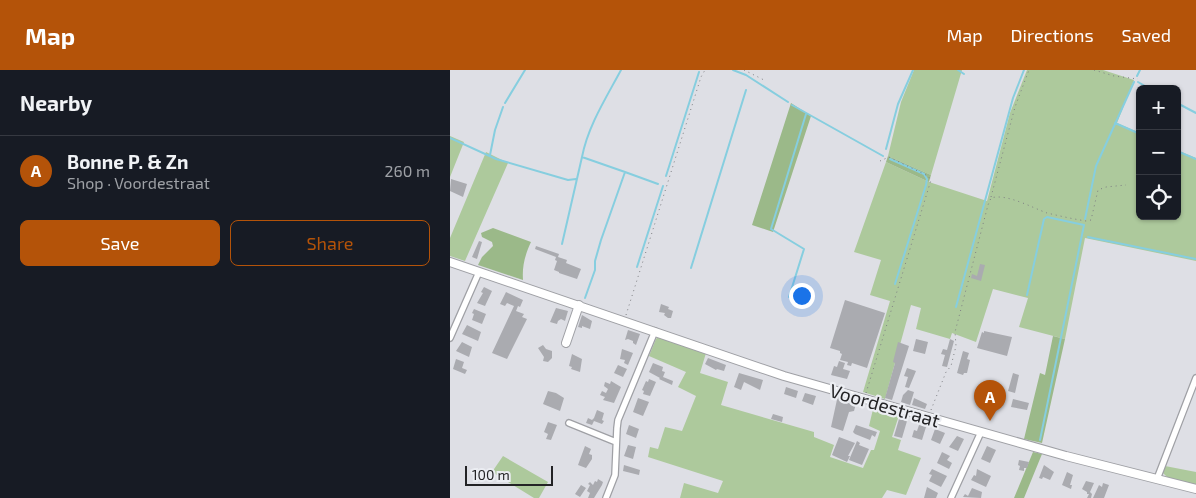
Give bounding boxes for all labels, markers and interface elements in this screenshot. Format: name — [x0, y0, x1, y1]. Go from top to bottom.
text: Map — [25, 21, 75, 50]
text: Map — [946, 24, 983, 46]
text: Directions — [1011, 24, 1094, 46]
text: Saved — [1122, 24, 1171, 46]
map controls — [1136, 85, 1181, 220]
button: + — [1136, 85, 1181, 130]
text: Nearby — [20, 90, 92, 115]
button: − — [1136, 130, 1181, 175]
text: Bonne P. & Zn — [67, 150, 188, 173]
text: A — [31, 161, 41, 180]
text: 260 m — [385, 161, 430, 180]
text: Shop · Voordestraat — [67, 173, 210, 192]
button: locate — [1136, 175, 1181, 220]
button: Save — [20, 220, 220, 266]
button: Share — [230, 220, 430, 266]
your location — [789, 283, 815, 309]
street label: Voordestraat — [827, 378, 943, 432]
pin: A — [974, 380, 1006, 421]
scale bar — [465, 463, 552, 486]
text: 100 m — [472, 466, 510, 483]

